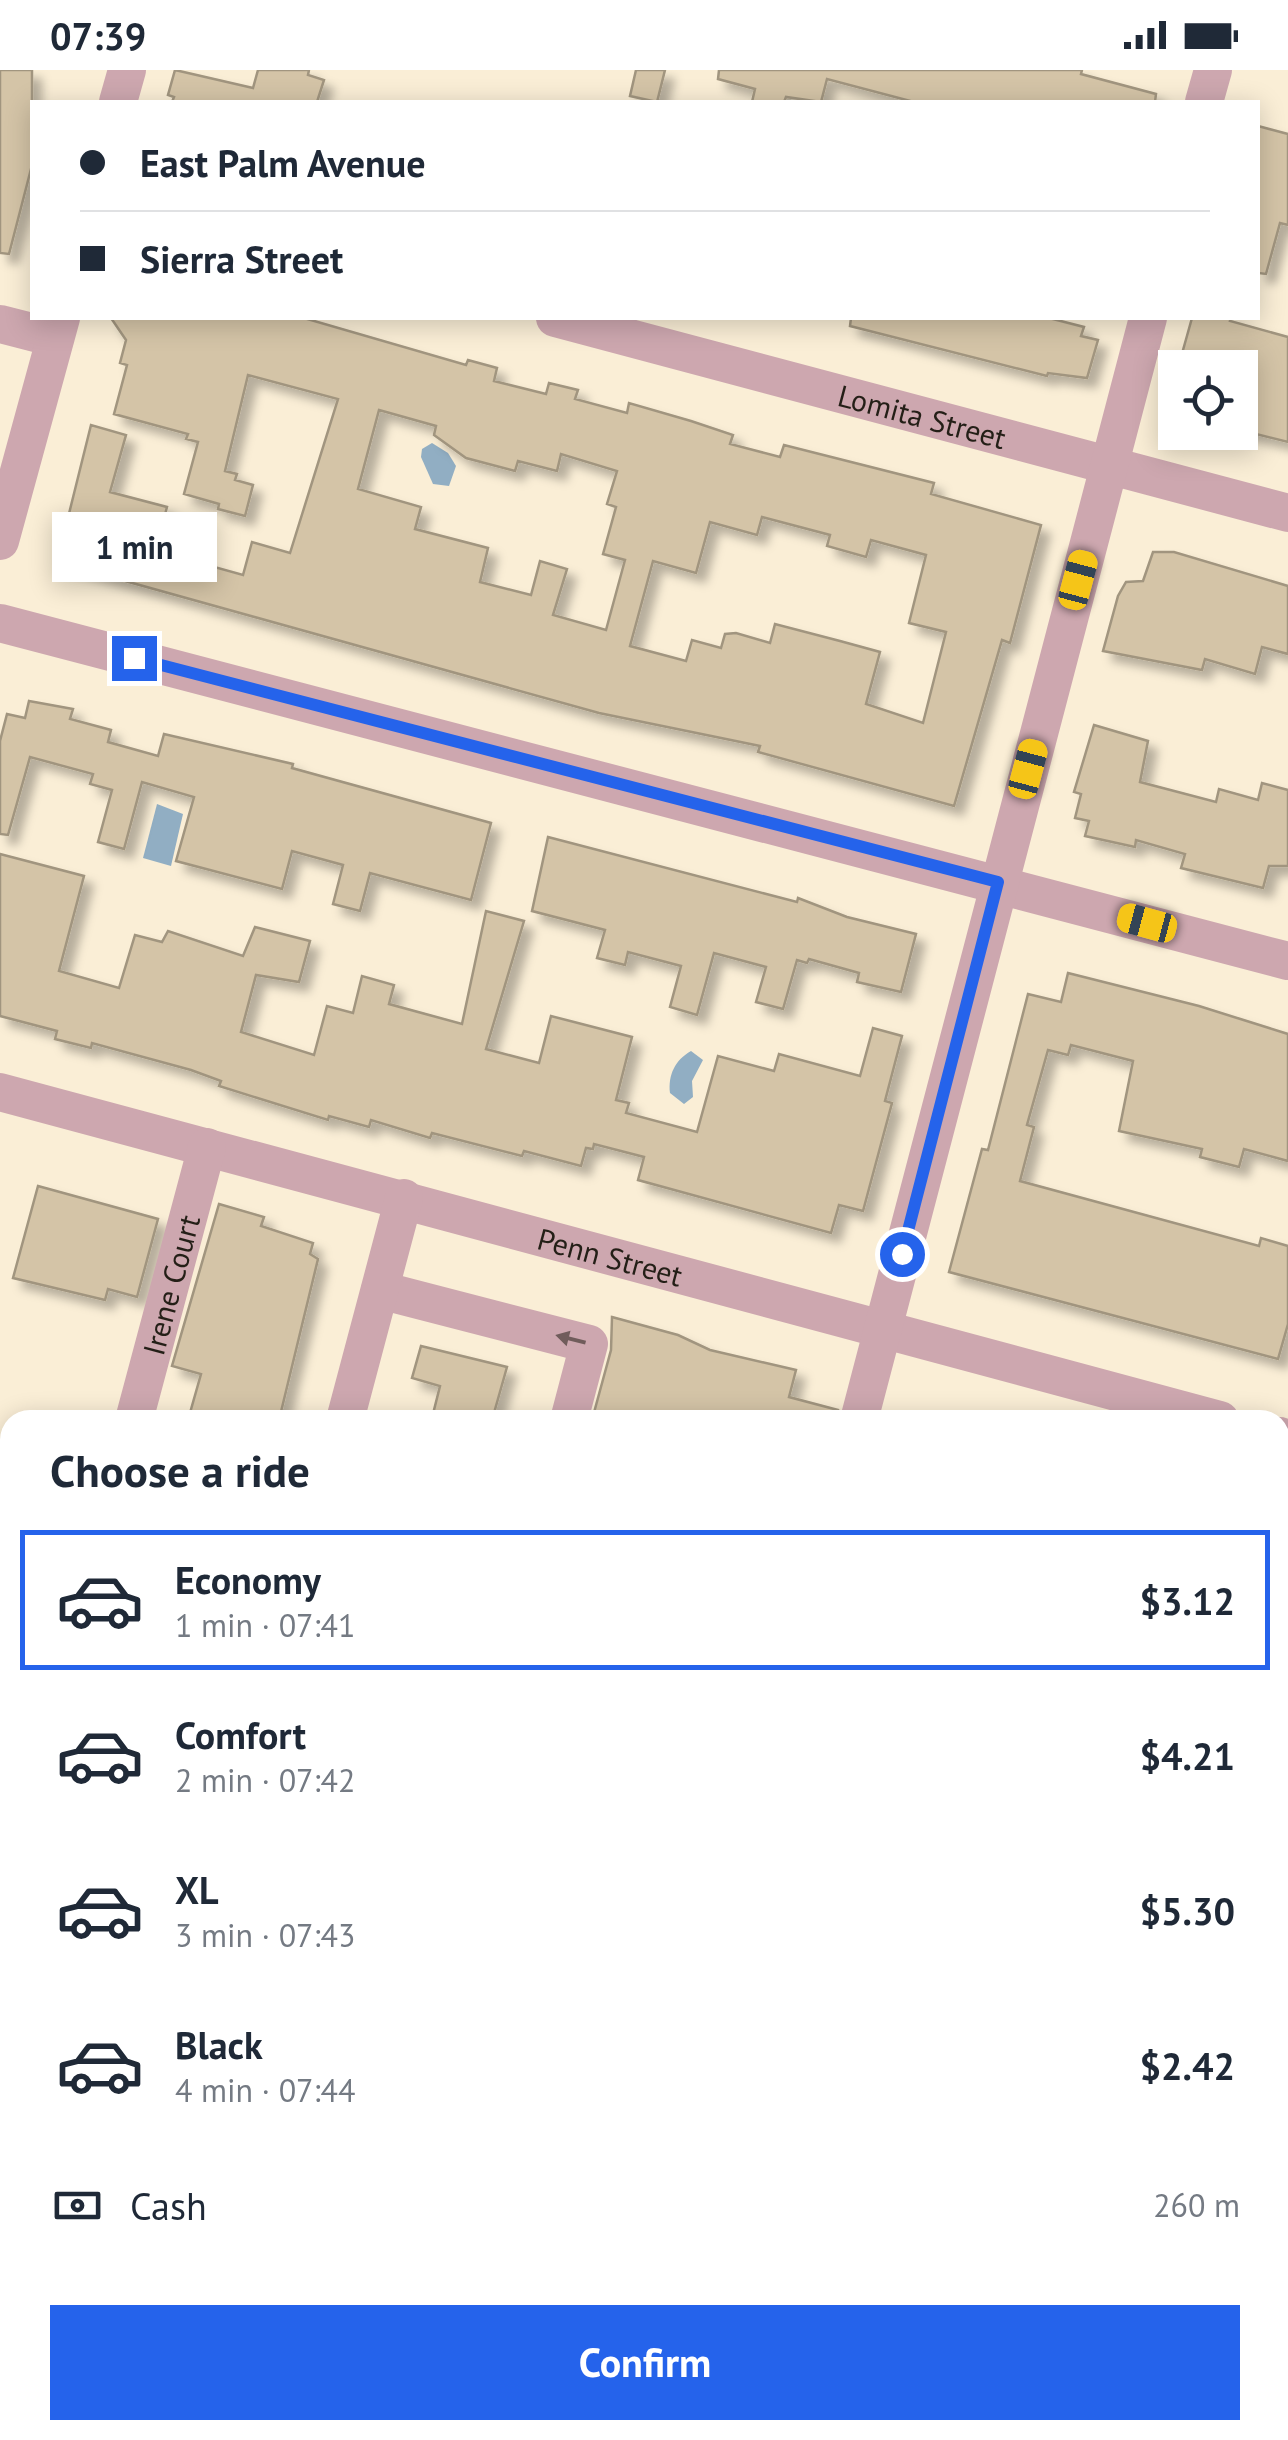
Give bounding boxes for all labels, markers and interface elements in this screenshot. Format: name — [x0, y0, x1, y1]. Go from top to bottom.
text: 07:39 — [50, 11, 146, 60]
text: East Palm Avenue — [140, 138, 425, 187]
text: Sierra Street — [140, 234, 343, 283]
map controls — [1158, 350, 1258, 450]
button: locate — [1158, 350, 1258, 450]
street label: Lomita Street — [834, 375, 1010, 457]
callout: 1 min — [52, 513, 216, 583]
text: 1 min — [95, 526, 174, 568]
car — [1056, 547, 1100, 613]
route end — [112, 636, 157, 681]
car — [1006, 736, 1050, 802]
car — [1114, 901, 1180, 945]
street label: Irene Court — [133, 1210, 208, 1359]
street label: Penn Street — [534, 1218, 687, 1294]
route start — [880, 1232, 925, 1277]
one-way arrow — [555, 1331, 586, 1346]
text: Choose a ride — [50, 1441, 310, 1499]
icon: car — [55, 1555, 145, 1645]
text: Economy — [175, 1555, 321, 1604]
text: $3.12 — [1139, 1576, 1235, 1625]
text: 1 min · 07:41 — [175, 1604, 355, 1646]
icon: car — [55, 1710, 145, 1800]
text: Comfort — [175, 1710, 306, 1759]
text: $4.21 — [1139, 1731, 1235, 1780]
text: 2 min · 07:42 — [175, 1759, 355, 1801]
icon: car — [55, 1865, 145, 1955]
text: XL — [175, 1865, 219, 1914]
text: $5.30 — [1139, 1886, 1235, 1935]
text: 3 min · 07:43 — [175, 1914, 355, 1956]
icon: car — [55, 2020, 145, 2110]
text: Black — [175, 2020, 263, 2069]
text: $2.42 — [1139, 2041, 1235, 2090]
text: 4 min · 07:44 — [175, 2069, 355, 2111]
icon: cash — [50, 2178, 105, 2233]
text: Cash — [130, 2181, 207, 2230]
text: 260 m — [1153, 2184, 1240, 2226]
button: Confirm — [50, 2305, 1240, 2420]

